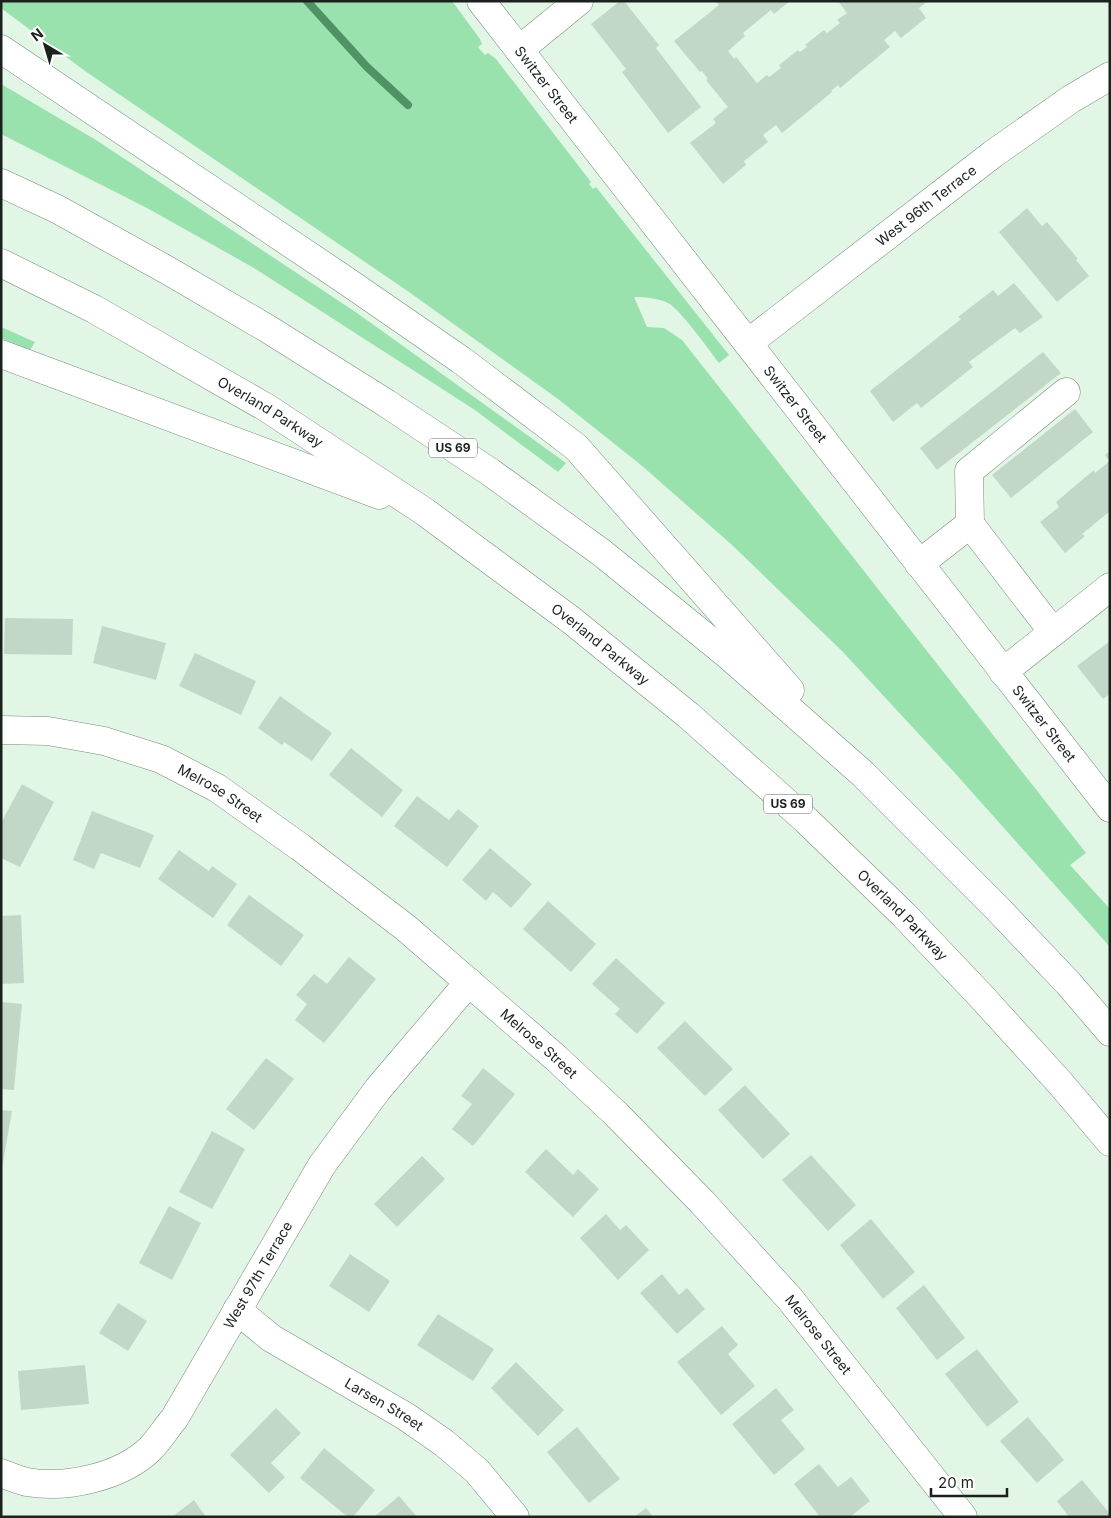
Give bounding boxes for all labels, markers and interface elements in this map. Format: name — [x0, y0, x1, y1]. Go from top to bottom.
north arrow — [20, 20, 70, 70]
text: N — [27, 24, 46, 44]
street label: Switzer Street — [511, 42, 582, 126]
street label: West 96th Terrace — [872, 161, 979, 249]
street label: Switzer Street — [760, 362, 831, 446]
street label: Overland Parkway — [215, 373, 327, 451]
road number: US 69 — [429, 438, 477, 458]
street label: Overland Parkway — [548, 599, 653, 689]
street label: Switzer Street — [1009, 681, 1080, 765]
street label: Melrose Street — [175, 760, 266, 826]
road number: US 69 — [764, 794, 812, 814]
street label: Overland Parkway — [854, 866, 952, 964]
street label: Melrose Street — [497, 1005, 581, 1082]
street label: West 97th Terrace — [220, 1218, 295, 1331]
street label: Melrose Street — [782, 1291, 856, 1378]
street label: Larsen Street — [342, 1374, 427, 1434]
scale bar — [931, 1466, 1007, 1498]
text: 20 m — [938, 1473, 974, 1492]

